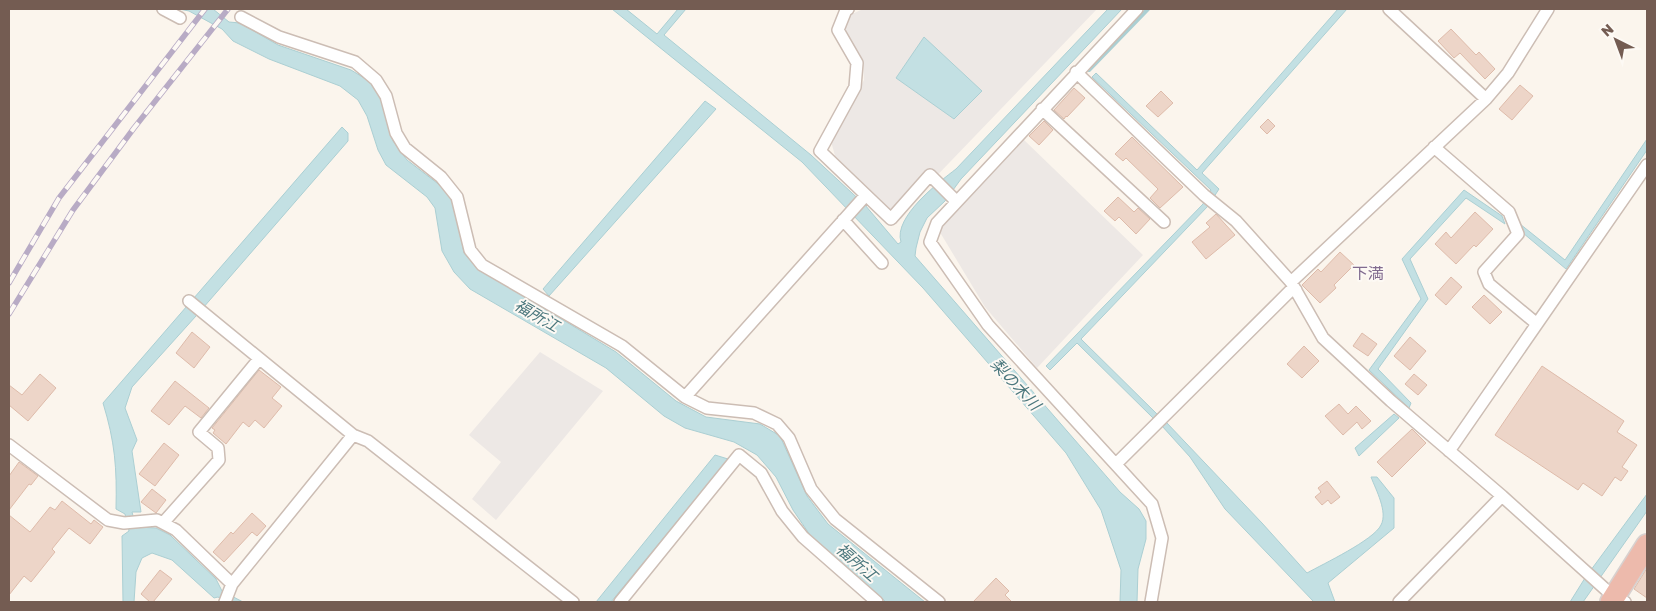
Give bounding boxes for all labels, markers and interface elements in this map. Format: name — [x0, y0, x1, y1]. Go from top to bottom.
north arrow — [1591, 15, 1641, 65]
text: N — [1597, 20, 1617, 40]
district label: 下満 — [1352, 263, 1384, 283]
water label: 福所江 — [511, 294, 565, 337]
water label: 梨の木川 — [987, 354, 1046, 416]
water label: 福所江 — [832, 539, 883, 587]

